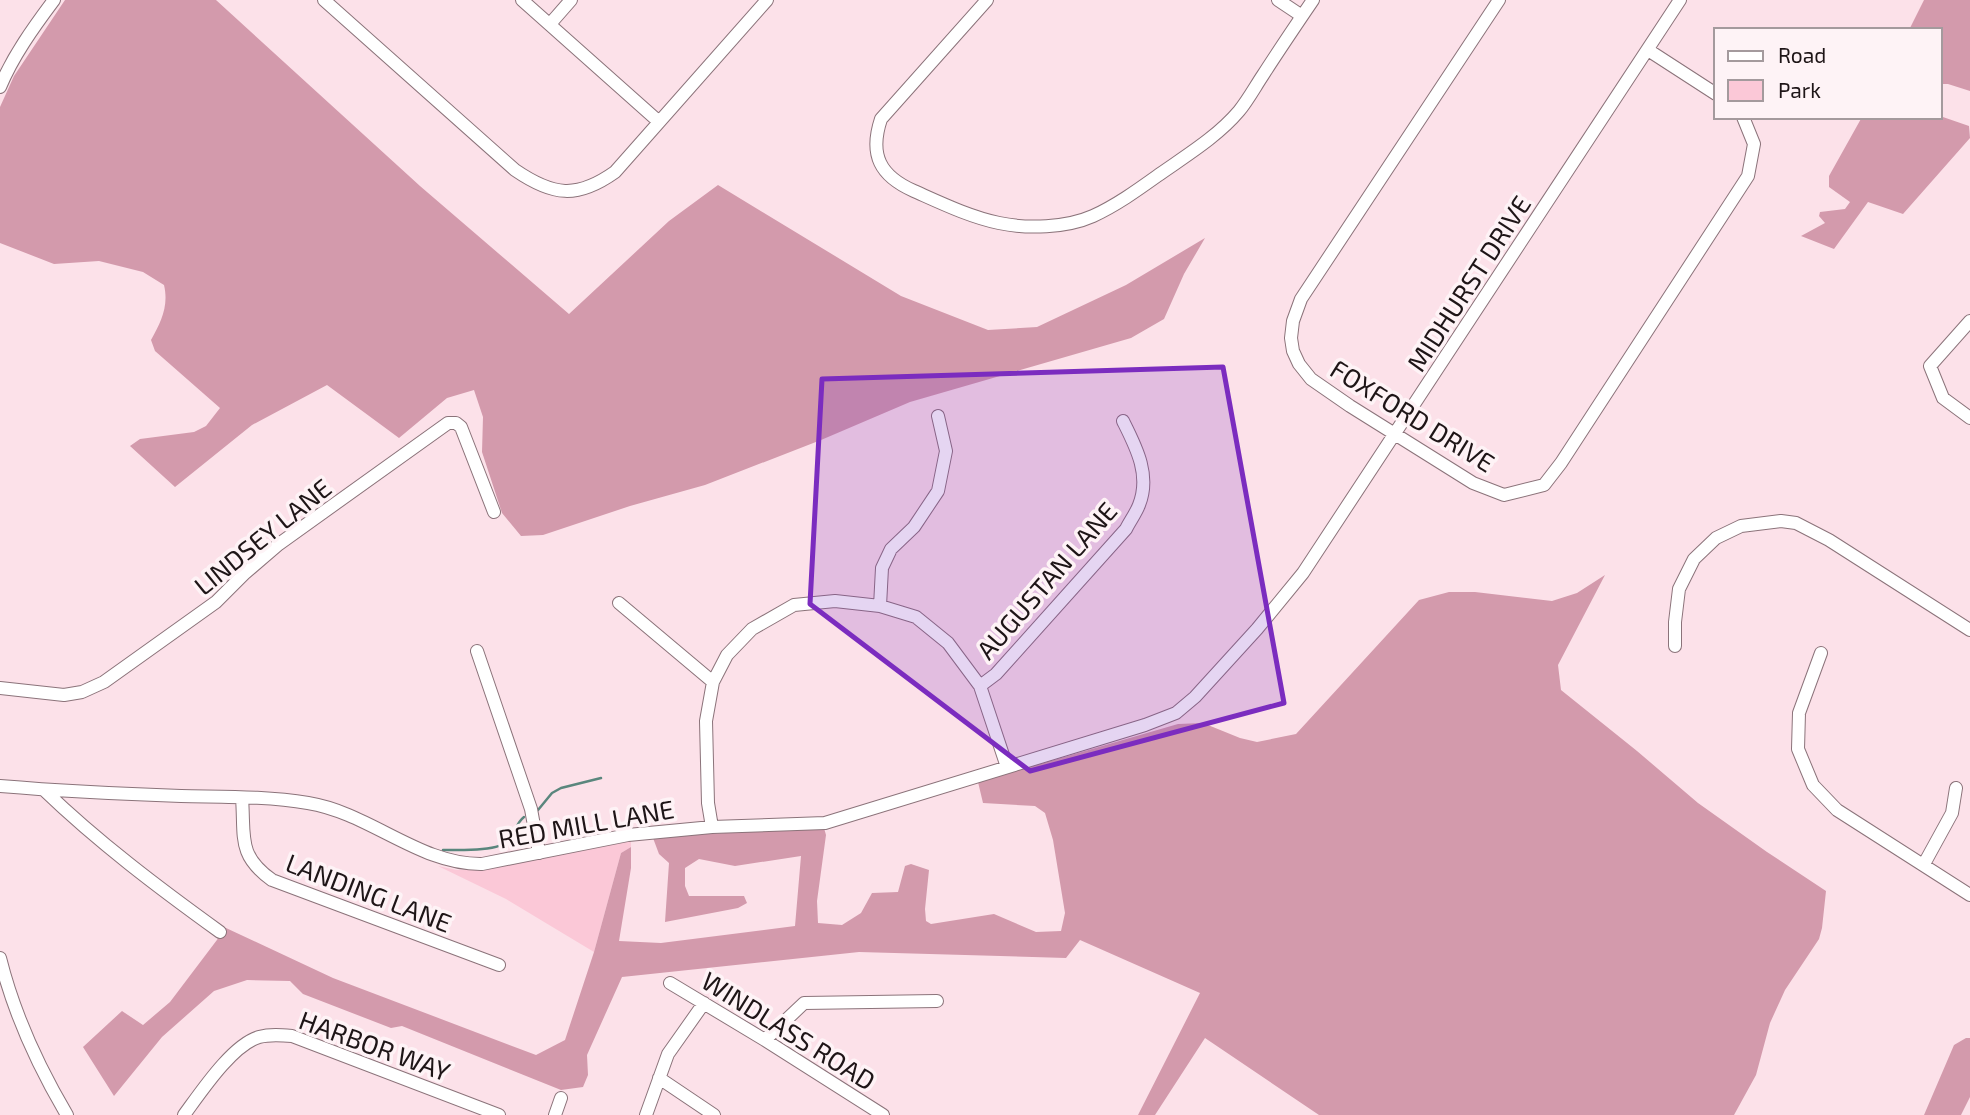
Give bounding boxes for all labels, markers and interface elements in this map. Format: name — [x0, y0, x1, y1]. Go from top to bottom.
legend — [1714, 28, 1942, 119]
text: Road — [1778, 42, 1826, 67]
text: Park — [1778, 77, 1821, 102]
street label: MIDHURST DRIVE — [1400, 189, 1536, 377]
street label: FOXFORD DRIVE — [1325, 352, 1501, 478]
street label: LINDSEY LANE — [187, 471, 337, 601]
street label: AUGUSTAN LANE — [969, 495, 1123, 665]
street label: RED MILL LANE — [496, 792, 676, 854]
street label: LANDING LANE — [282, 846, 456, 938]
street label: WINDLASS ROAD — [697, 964, 881, 1096]
street label: HARBOR WAY — [295, 1003, 455, 1087]

